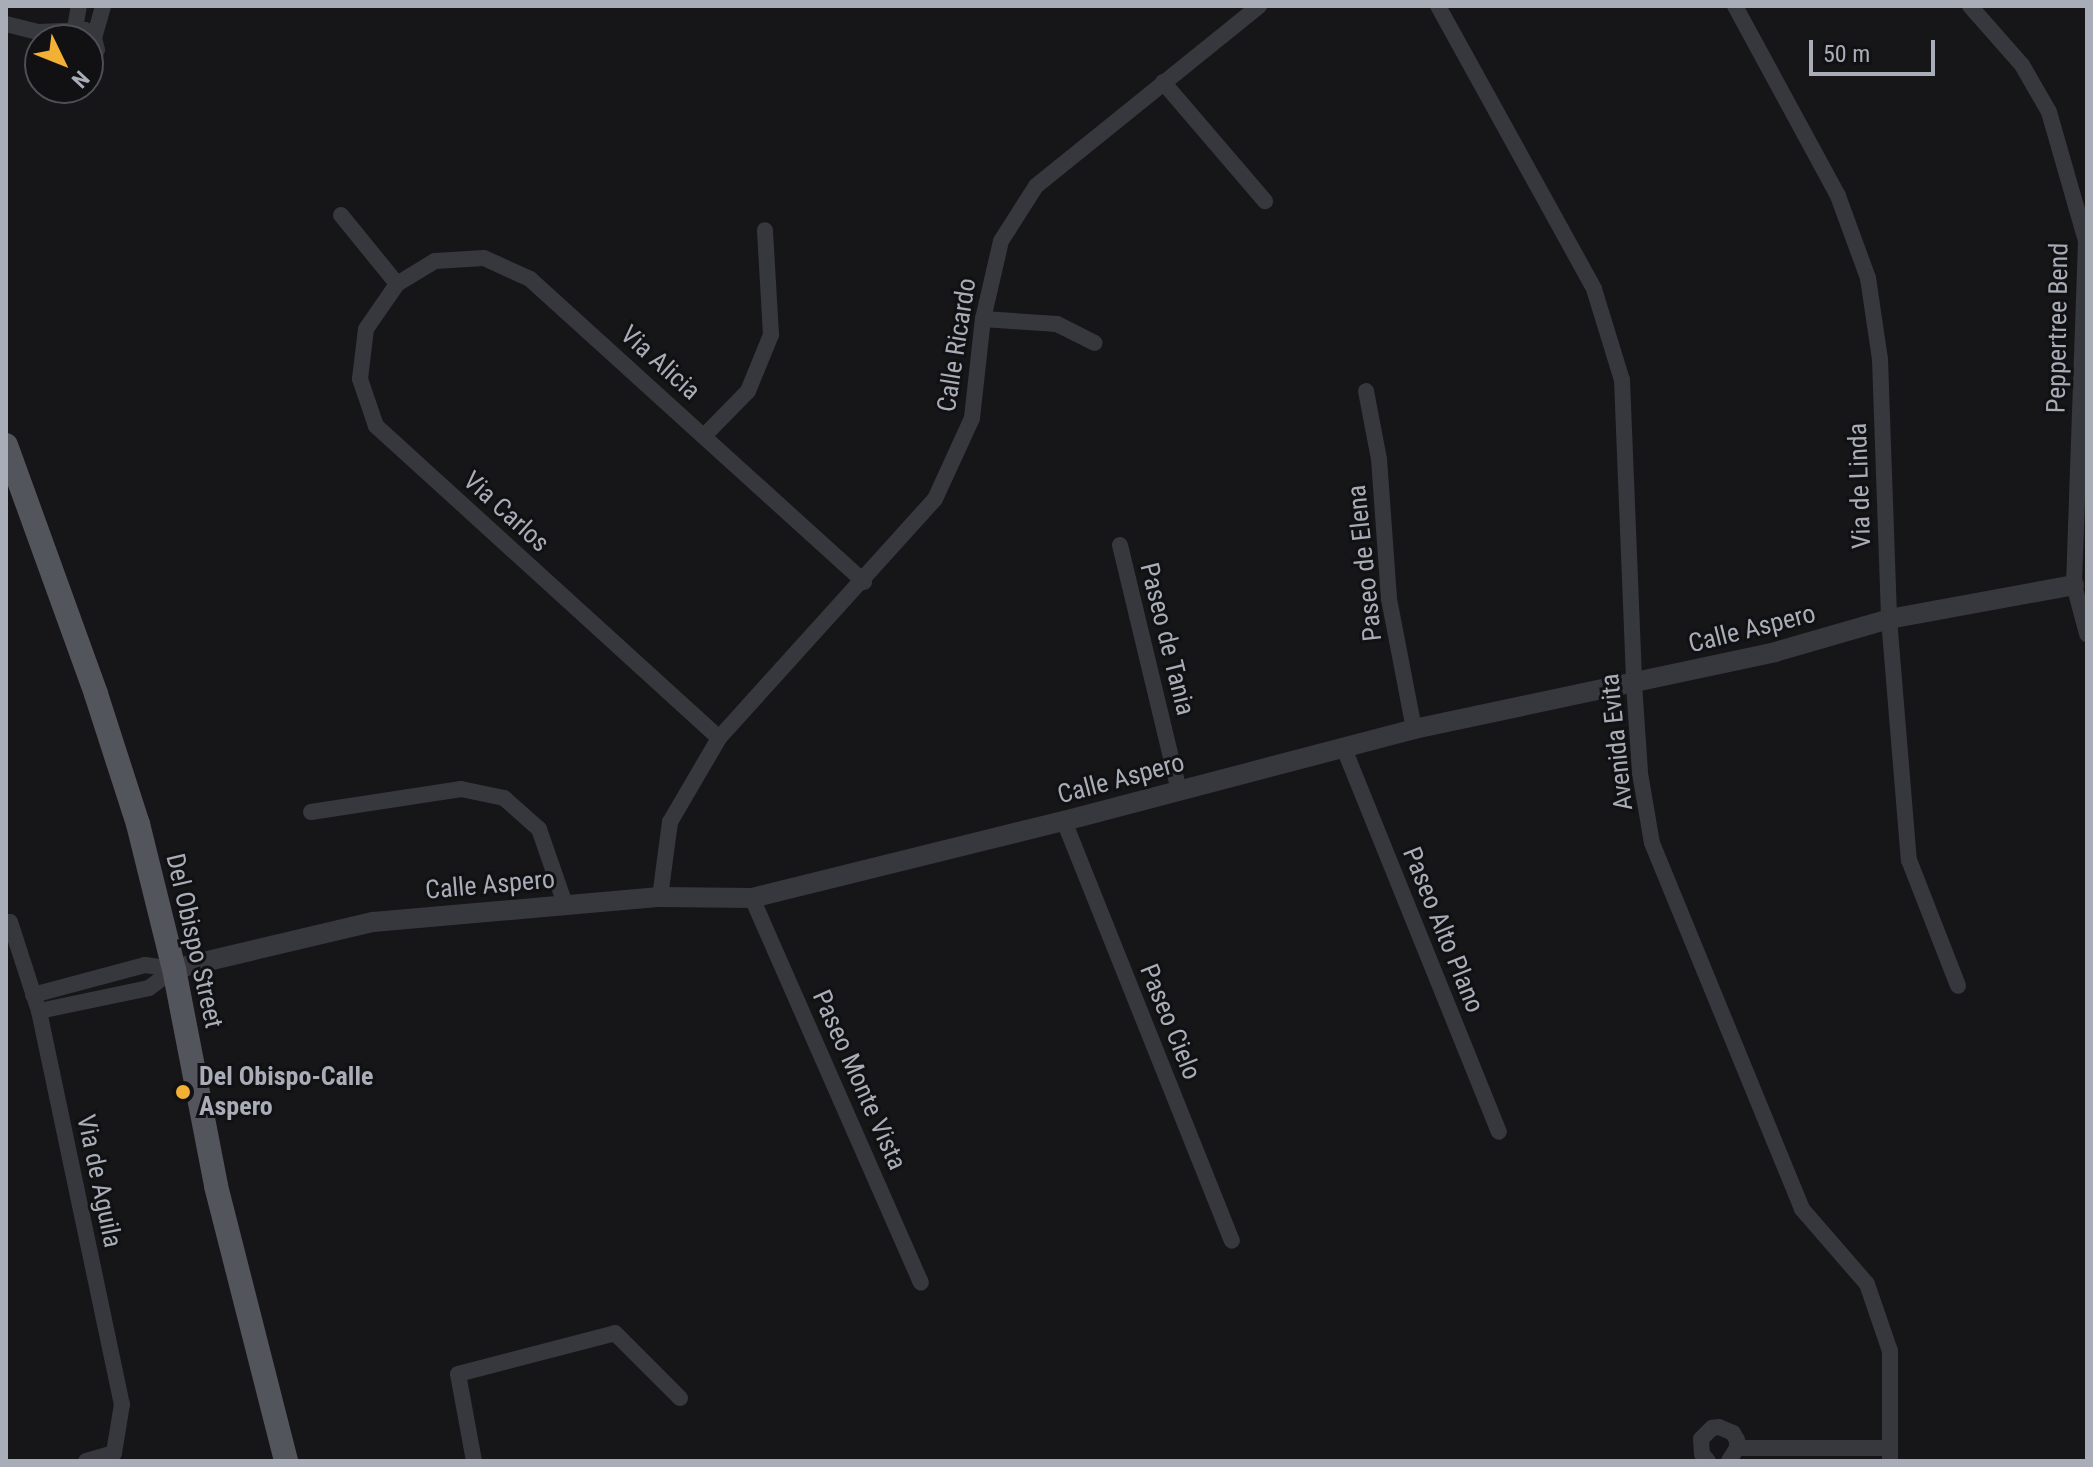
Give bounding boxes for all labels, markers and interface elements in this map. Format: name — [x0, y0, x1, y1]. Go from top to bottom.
north arrow — [24, 24, 104, 104]
scale bar — [1813, 24, 1939, 74]
text: 50 m — [1823, 40, 1870, 68]
text: N — [67, 66, 94, 93]
street label: Peppertree Bend — [2041, 243, 2075, 413]
street label: Calle Ricardo — [931, 276, 983, 414]
street label: Via Alicia — [614, 319, 706, 407]
street label: Via de Linda — [1842, 422, 1878, 550]
street label: Via Carlos — [457, 465, 555, 559]
street label: Paseo de Elena — [1341, 483, 1389, 643]
street label: Paseo de Tania — [1133, 559, 1201, 719]
street label: Calle Aspero — [1685, 598, 1819, 660]
street label: Avenida Evita — [1594, 672, 1640, 812]
street label: Calle Aspero — [1054, 747, 1188, 811]
street label: Paseo Alto Plano — [1396, 843, 1490, 1017]
street label: Del Obispo Street — [159, 851, 229, 1031]
street label: Calle Aspero — [424, 864, 556, 906]
street label: Paseo Cielo — [1133, 960, 1207, 1084]
street label: Paseo Monte Vista — [805, 985, 913, 1175]
place label: Del Obispo-Calle Aspero — [199, 1061, 373, 1122]
marker: Del Obispo-Calle Aspero — [174, 1083, 192, 1101]
street label: Via de Aguila — [70, 1112, 128, 1250]

